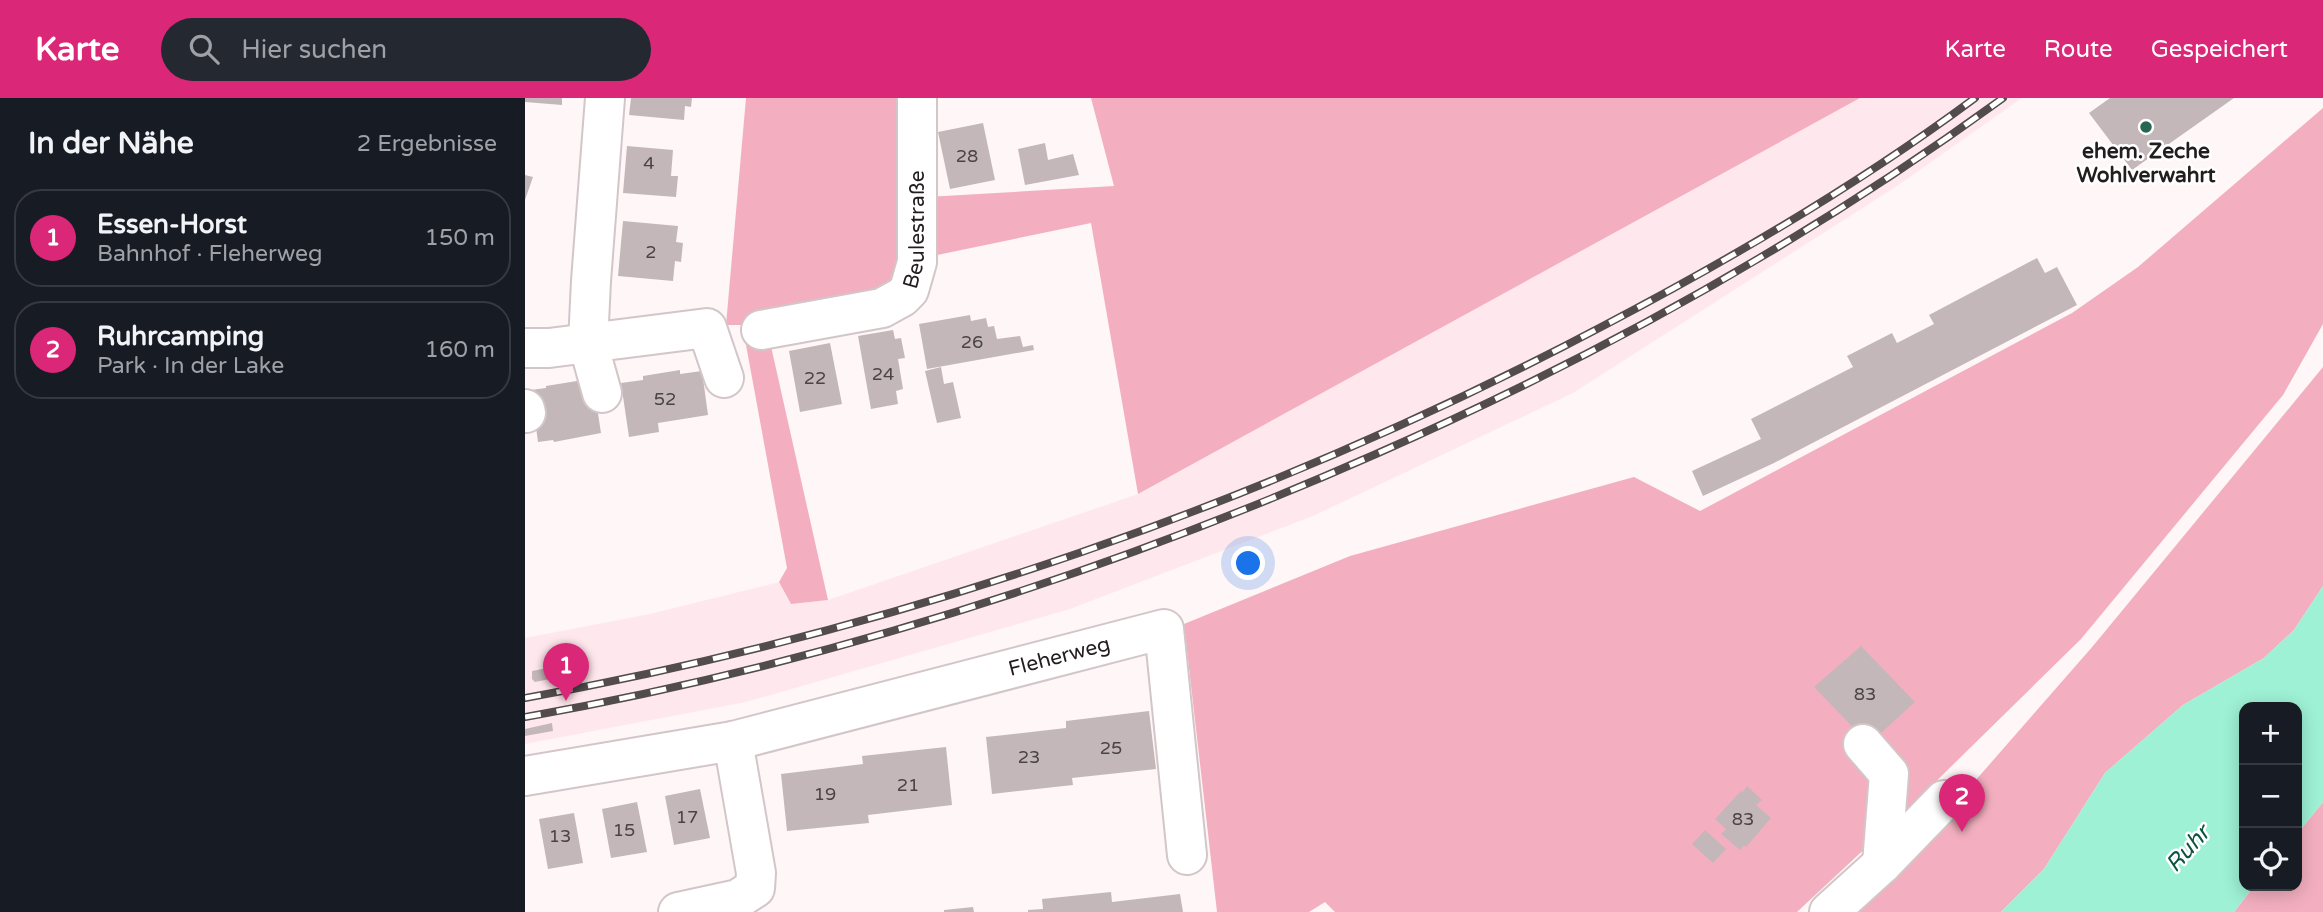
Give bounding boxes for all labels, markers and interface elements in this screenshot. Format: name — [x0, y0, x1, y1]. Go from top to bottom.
search box — [161, 18, 651, 81]
text: Karte — [35, 30, 119, 69]
icon: search — [185, 30, 223, 68]
text: Hier suchen — [241, 34, 387, 65]
text: Karte — [1944, 35, 2006, 64]
text: Route — [2044, 35, 2113, 64]
text: Gespeichert — [2151, 35, 2288, 64]
marker: ehem. Zeche Wohlverwahrt — [2138, 119, 2154, 135]
text: In der Nähe — [28, 125, 194, 162]
text: 2 Ergebnisse — [357, 130, 497, 158]
place label: ehem. Zeche Wohlverwahrt — [2076, 139, 2216, 188]
house number: 28 — [956, 145, 978, 167]
house number: 4 — [643, 152, 655, 174]
street label: Beulestraße — [897, 170, 930, 292]
text: Essen-Horst — [97, 209, 247, 240]
text: 1 — [46, 224, 60, 252]
text: 150 m — [425, 224, 495, 252]
text: Bahnhof · Fleherweg — [97, 240, 322, 268]
house number: 2 — [645, 241, 657, 263]
text: Ruhrcamping — [97, 321, 264, 352]
house number: 26 — [961, 331, 983, 353]
text: 2 — [46, 336, 60, 364]
text: 160 m — [425, 336, 495, 364]
text: Park · In der Lake — [97, 352, 284, 380]
house number: 24 — [872, 363, 894, 385]
house number: 22 — [804, 367, 826, 389]
house number: 52 — [654, 388, 676, 410]
your location — [1231, 546, 1265, 580]
street label: Fleherweg — [1006, 631, 1113, 681]
pin: 1 — [543, 643, 589, 701]
house number: 83 — [1854, 683, 1876, 705]
map controls — [2239, 702, 2302, 891]
button: + — [2239, 702, 2302, 765]
house number: 25 — [1100, 737, 1122, 759]
house number: 23 — [1018, 746, 1040, 768]
button: − — [2239, 765, 2302, 828]
house number: 21 — [897, 774, 919, 796]
pin: 2 — [1939, 774, 1985, 832]
house number: 19 — [814, 783, 836, 805]
house number: 17 — [676, 806, 698, 828]
house number: 83 — [1732, 808, 1754, 830]
water label: Ruhr — [2160, 817, 2218, 878]
house number: 15 — [613, 819, 635, 841]
house number: 13 — [549, 825, 571, 847]
button: locate — [2239, 828, 2302, 891]

